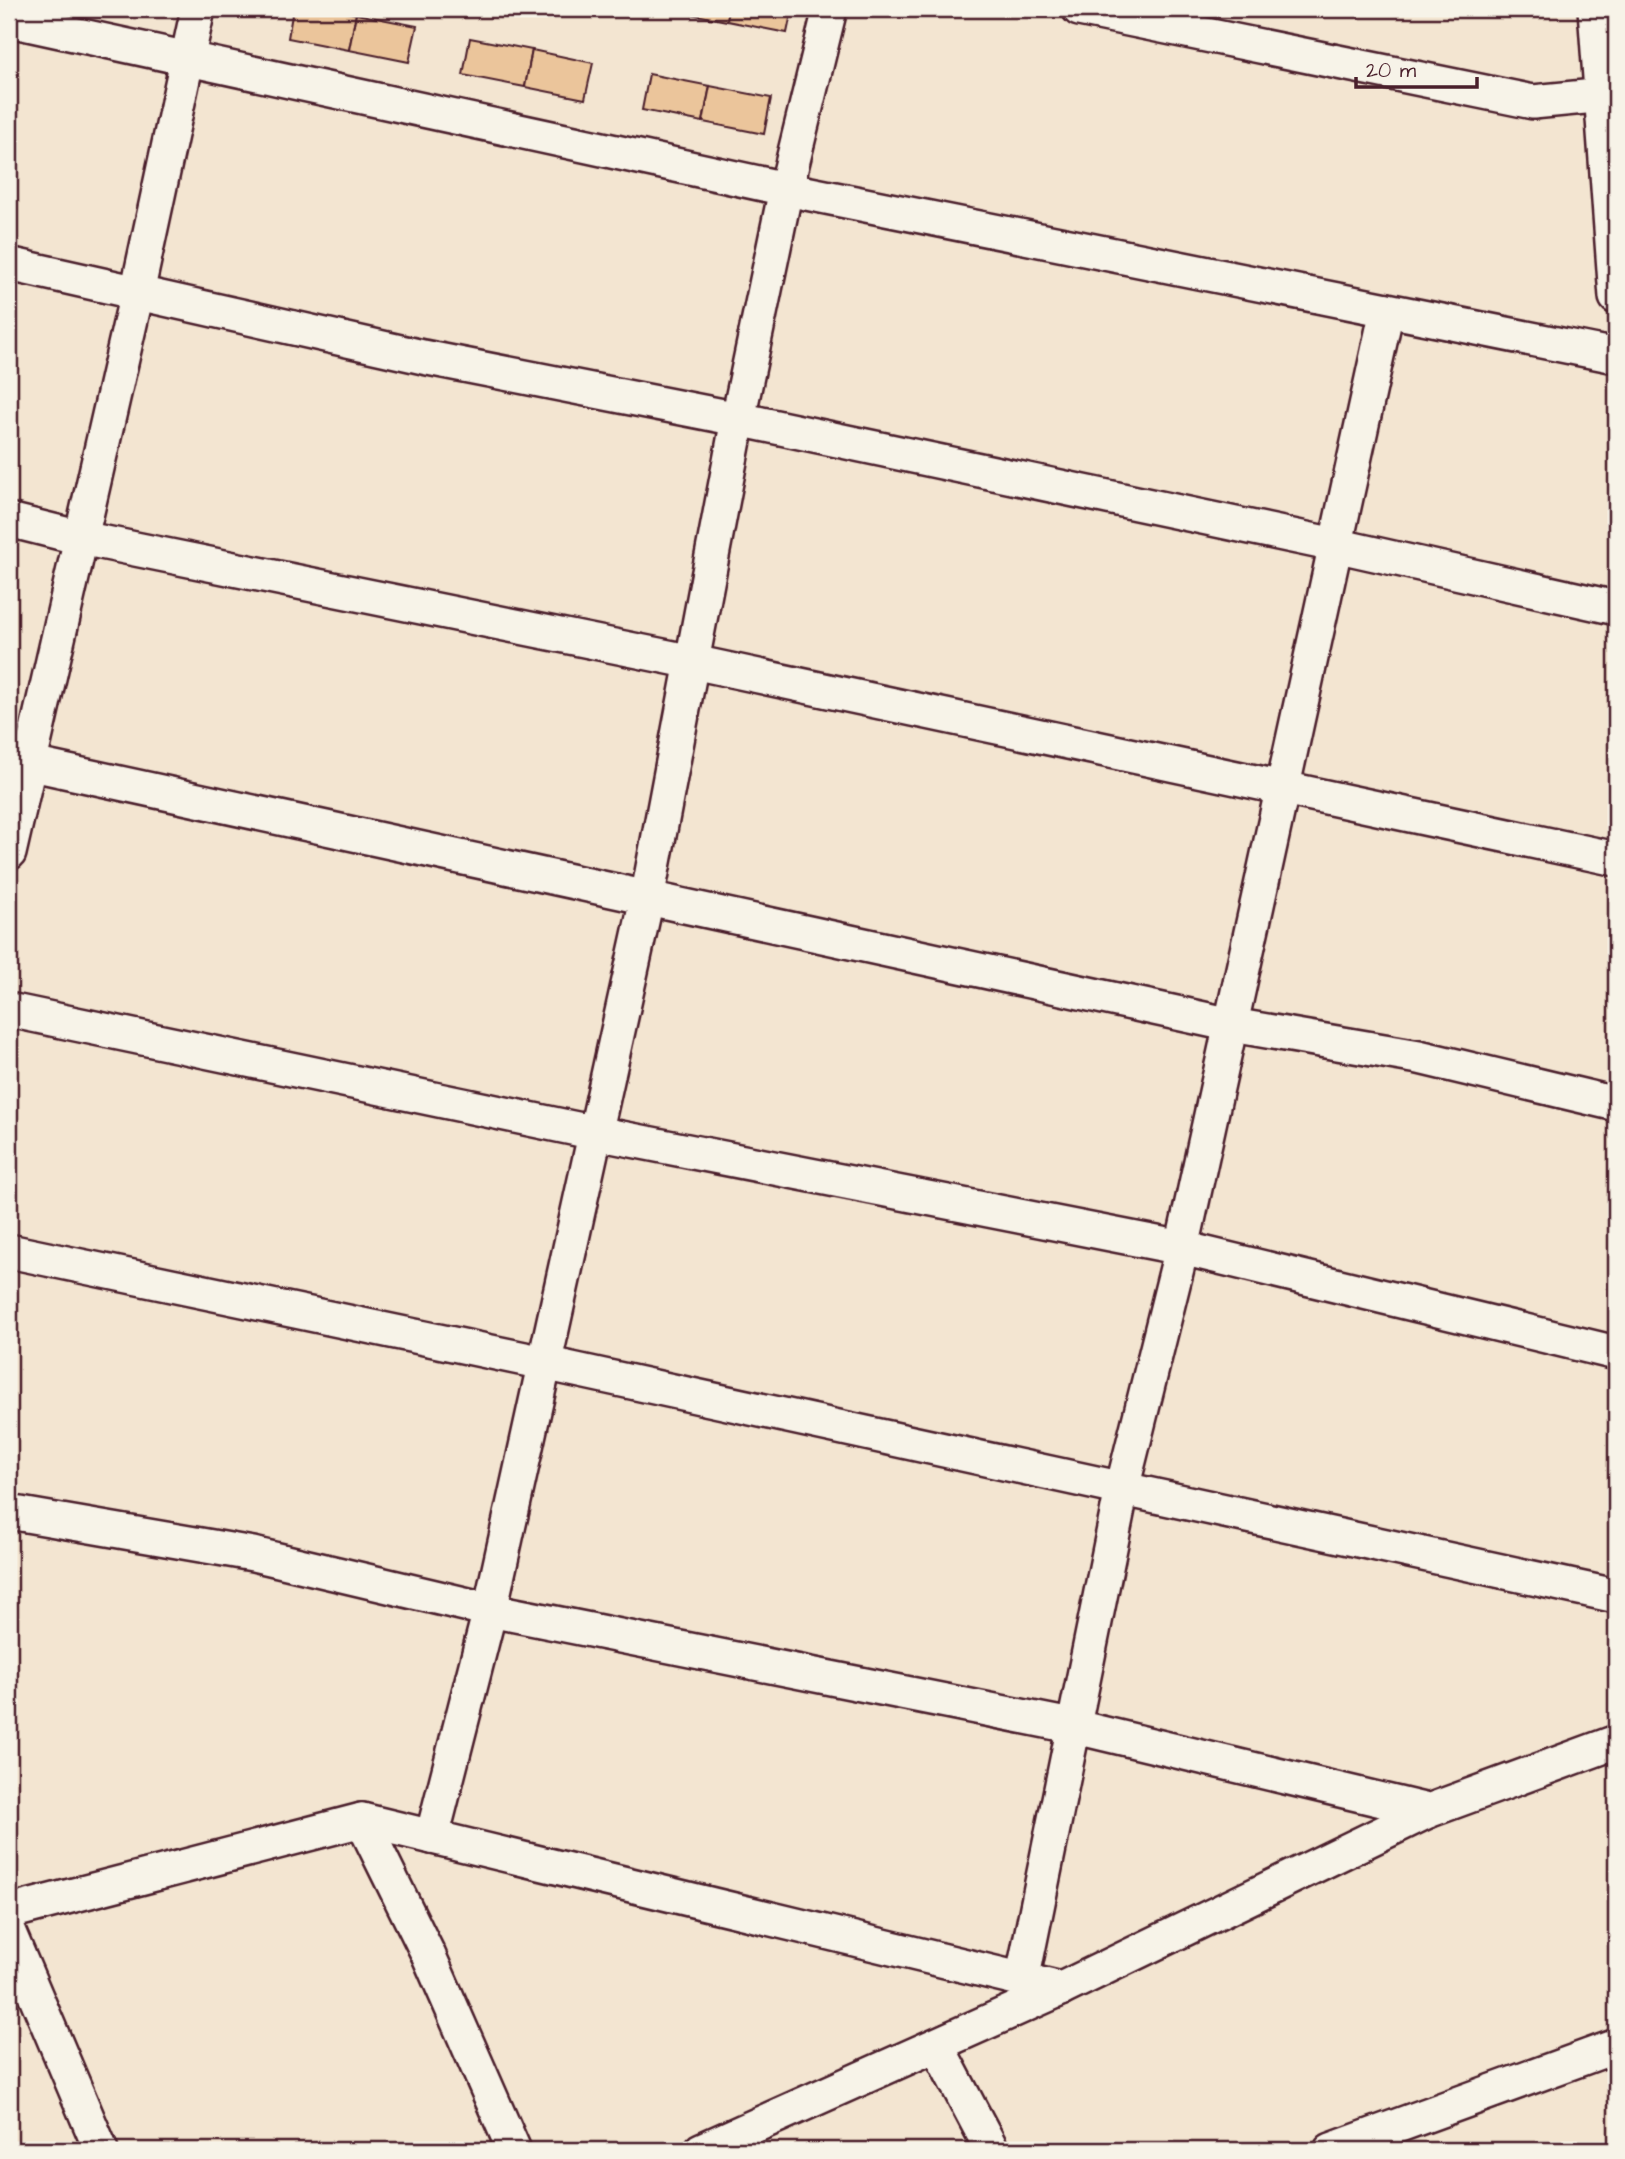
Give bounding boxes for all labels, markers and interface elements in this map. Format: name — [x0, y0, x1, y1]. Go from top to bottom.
scale bar — [1356, 46, 1476, 90]
text: 20 m — [1366, 56, 1417, 85]

